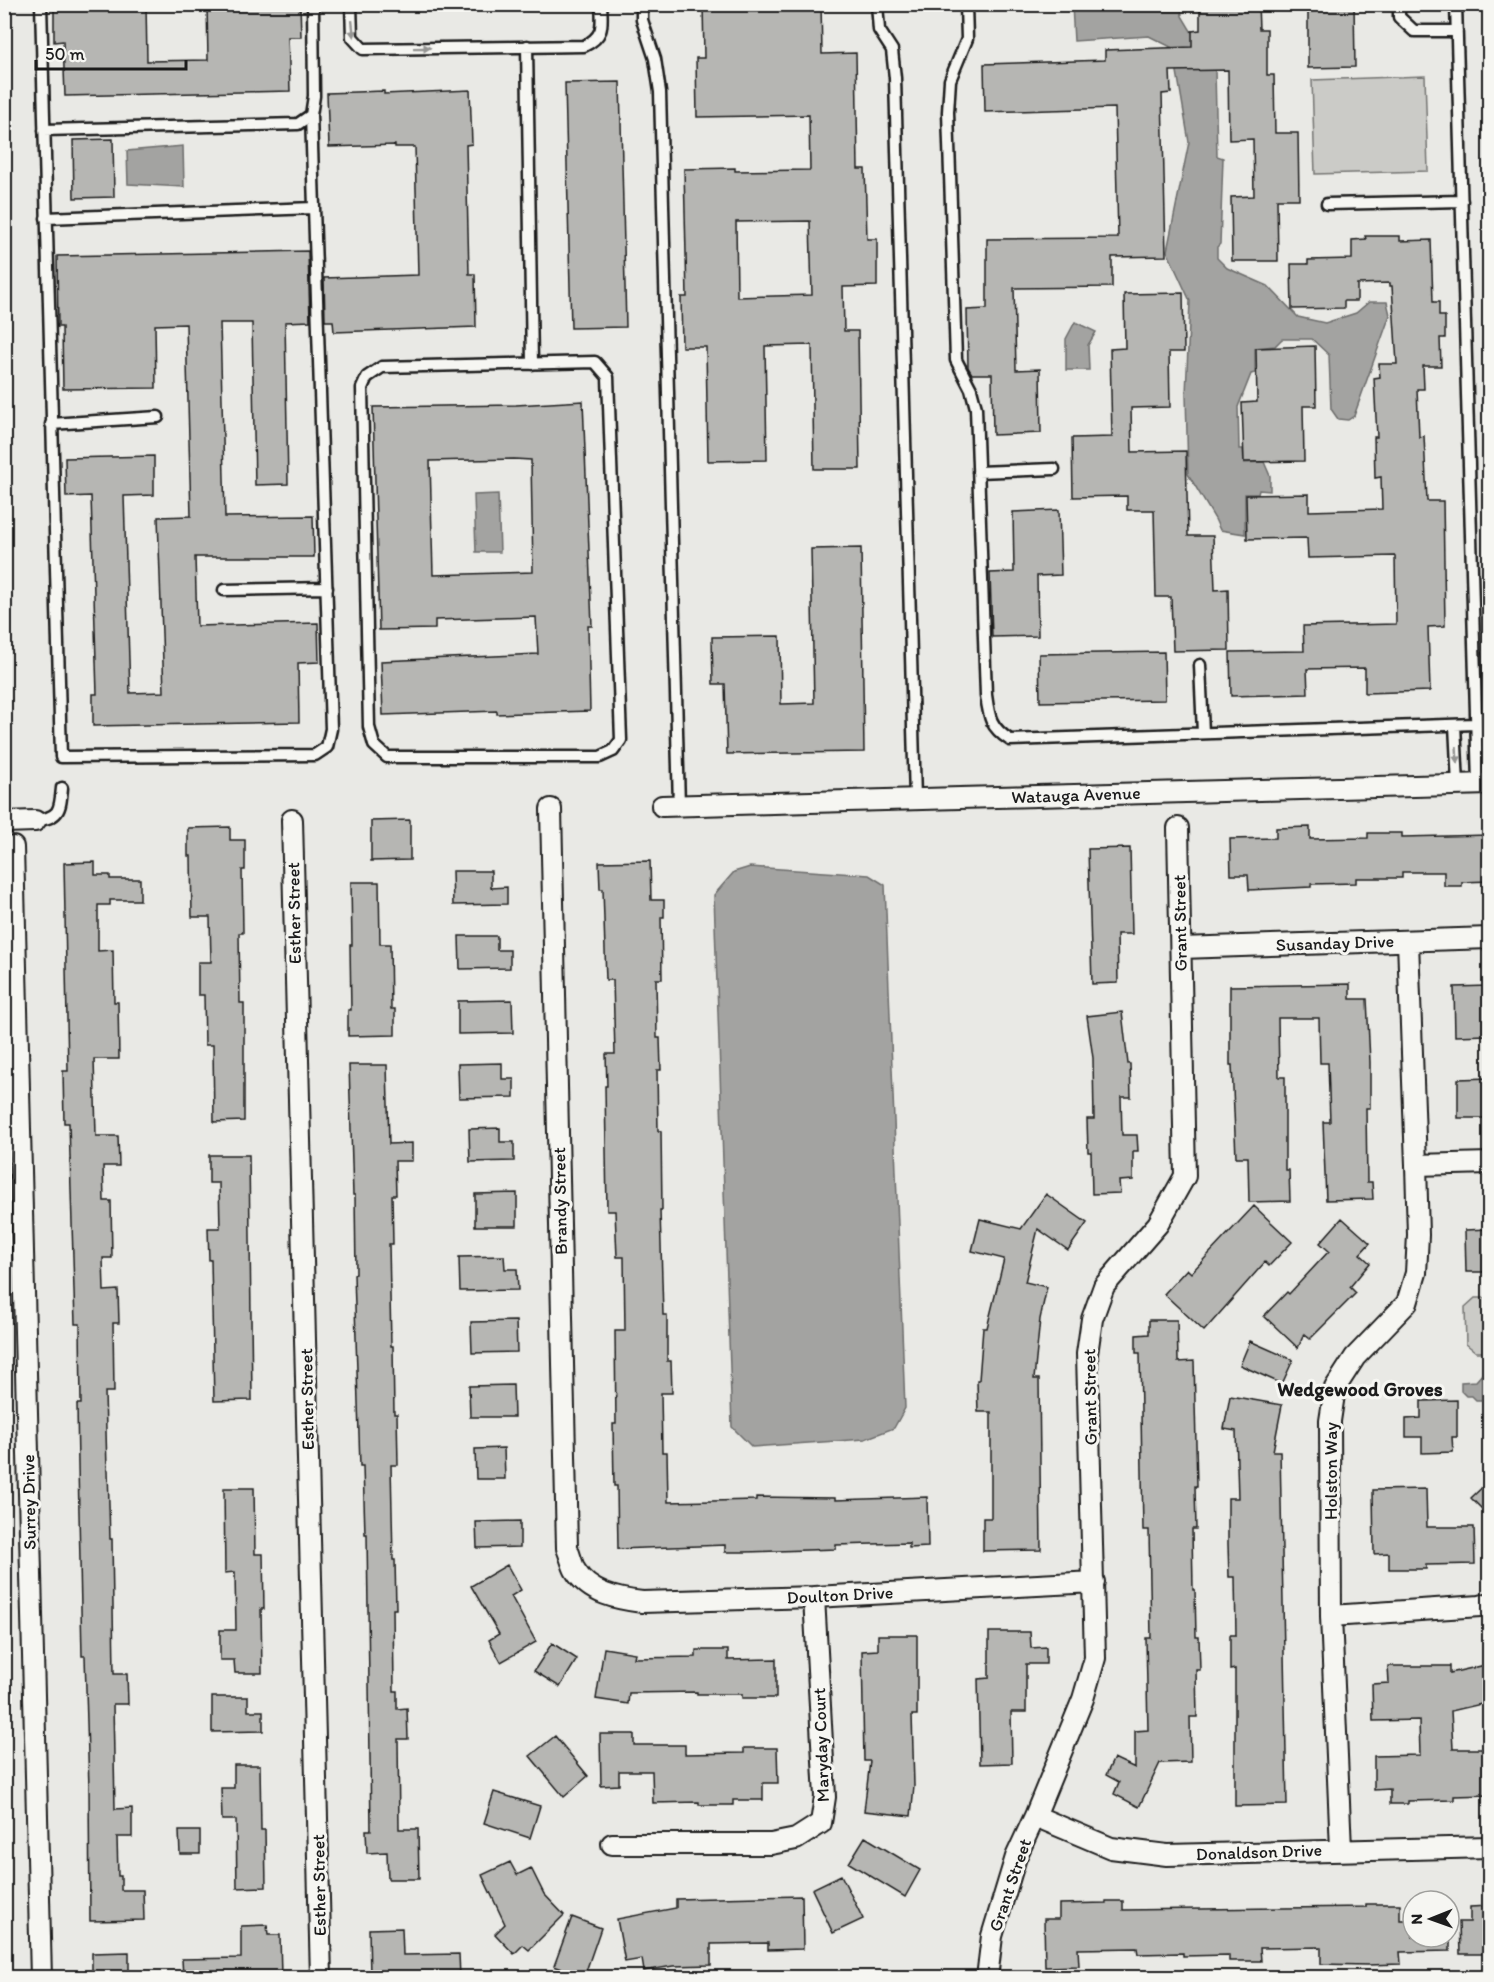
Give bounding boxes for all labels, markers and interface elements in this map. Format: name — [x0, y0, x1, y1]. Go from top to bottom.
one-way arrow — [348, 20, 358, 39]
scale bar — [36, 33, 186, 71]
text: 50 m — [45, 43, 85, 65]
one-way arrow — [412, 43, 431, 53]
one-way arrow — [1452, 745, 1461, 764]
street label: Watauga Avenue — [1011, 782, 1141, 808]
street label: Esther Street — [282, 862, 306, 964]
street label: Grant Street — [1168, 874, 1192, 972]
street label: Susanday Drive — [1275, 930, 1395, 956]
street label: Brandy Street — [548, 1147, 572, 1255]
street label: Esther Street — [295, 1348, 319, 1450]
street label: Grant Street — [1078, 1348, 1102, 1446]
district label: Wedgewood Groves — [1277, 1377, 1443, 1402]
street label: Holston Way — [1320, 1421, 1342, 1520]
street label: Surrey Drive — [17, 1454, 41, 1550]
street label: Doulton Drive — [786, 1581, 894, 1609]
street label: Maryday Court — [808, 1687, 834, 1803]
street label: Esther Street — [307, 1834, 331, 1936]
street label: Grant Street — [984, 1835, 1036, 1934]
street label: Donaldson Drive — [1195, 1839, 1323, 1865]
north arrow — [1401, 1889, 1461, 1949]
text: N — [1407, 1914, 1426, 1925]

